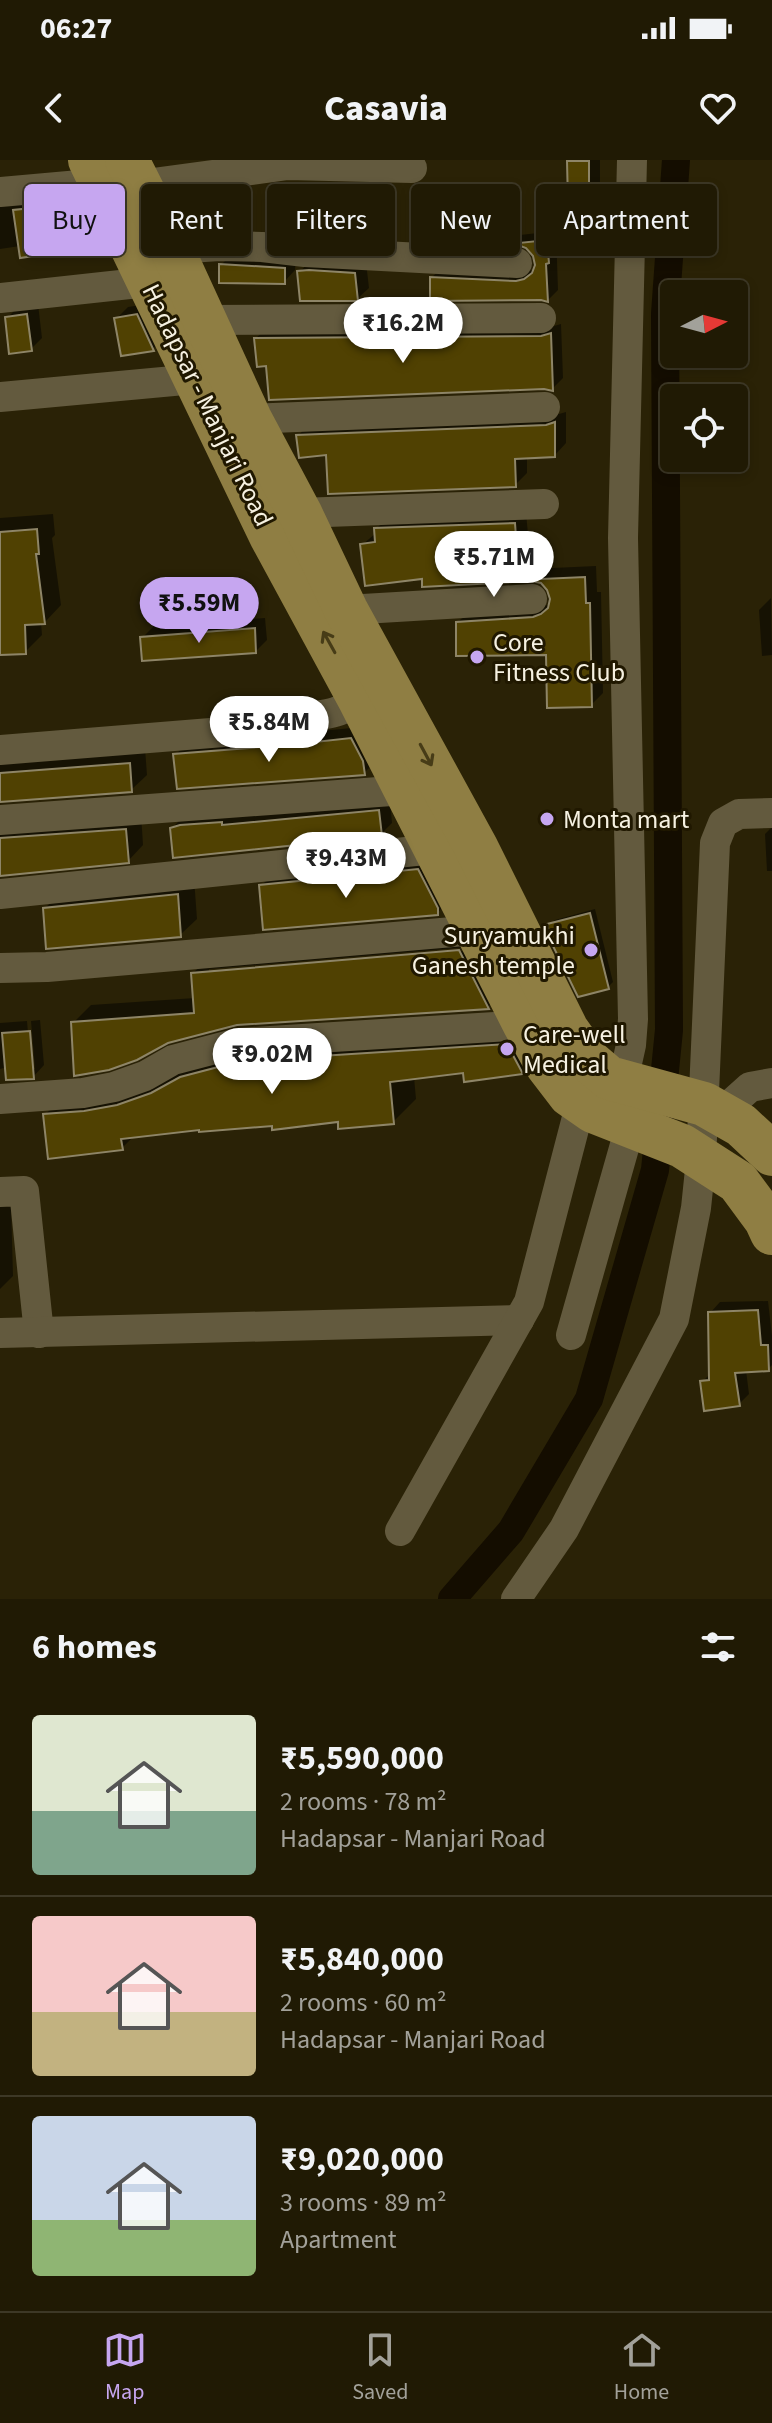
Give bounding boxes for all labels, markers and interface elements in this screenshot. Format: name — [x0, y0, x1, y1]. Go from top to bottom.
text: 06:27 — [40, 7, 112, 50]
text: Casavia — [324, 83, 448, 134]
icon: back — [32, 86, 76, 130]
icon: heart — [696, 86, 740, 130]
chip: Buy — [24, 184, 125, 256]
chip: Rent — [141, 184, 251, 256]
chip: Filters — [267, 184, 395, 256]
chip: New — [411, 184, 520, 256]
chip: Apartment — [536, 184, 717, 256]
street label: Hadapsar - Manjari Road — [133, 278, 282, 533]
north arrow — [660, 280, 748, 368]
map controls — [660, 280, 748, 472]
pin: ₹16.2M — [338, 297, 468, 365]
text: ₹16.2M — [362, 304, 444, 341]
button: locate — [660, 384, 748, 472]
pin: ₹5.71M — [429, 531, 559, 599]
text: ₹5.71M — [453, 538, 535, 575]
pin: ₹5.59M — [134, 577, 264, 645]
text: ₹5.59M — [158, 584, 240, 621]
place label: Core Fitness Club — [493, 624, 625, 691]
one-way arrow — [320, 631, 336, 654]
marker: Core Fitness Club — [468, 648, 486, 666]
pin: ₹5.84M — [204, 696, 334, 764]
text: ₹5.84M — [228, 703, 310, 740]
one-way arrow — [419, 742, 434, 766]
place label: Monta mart — [563, 801, 689, 838]
marker: Monta mart — [538, 810, 556, 828]
pin: ₹9.43M — [281, 832, 411, 900]
text: ₹9.43M — [305, 839, 387, 876]
place label: Suryamukhi Ganesh temple — [412, 917, 575, 984]
marker: Suryamukhi Ganesh temple — [582, 941, 600, 959]
place label: Care-well Medical — [523, 1016, 626, 1083]
pin: ₹9.02M — [207, 1028, 337, 1096]
text: ₹9.02M — [231, 1035, 313, 1072]
marker: Care-well Medical — [498, 1040, 516, 1058]
text: 6 homes — [32, 1623, 157, 1672]
icon: filters — [696, 1625, 740, 1669]
text: ₹5,590,000 — [280, 1734, 444, 1783]
icon: home — [96, 1747, 192, 1843]
text: 2 rooms · 78 m² — [280, 1783, 447, 1820]
text: Hadapsar - Manjari Road — [280, 1820, 546, 1857]
text: ₹5,840,000 — [280, 1935, 444, 1984]
icon: home — [96, 1948, 192, 2044]
text: 2 rooms · 60 m² — [280, 1984, 447, 2021]
text: Hadapsar - Manjari Road — [280, 2021, 546, 2058]
text: ₹9,020,000 — [280, 2135, 444, 2184]
icon: home — [96, 2148, 192, 2244]
text: 3 rooms · 89 m² — [280, 2184, 447, 2221]
text: Apartment — [280, 2221, 397, 2258]
tab: Map — [103, 2328, 147, 2408]
tab: Saved — [352, 2328, 408, 2408]
tab: Home — [614, 2328, 669, 2408]

